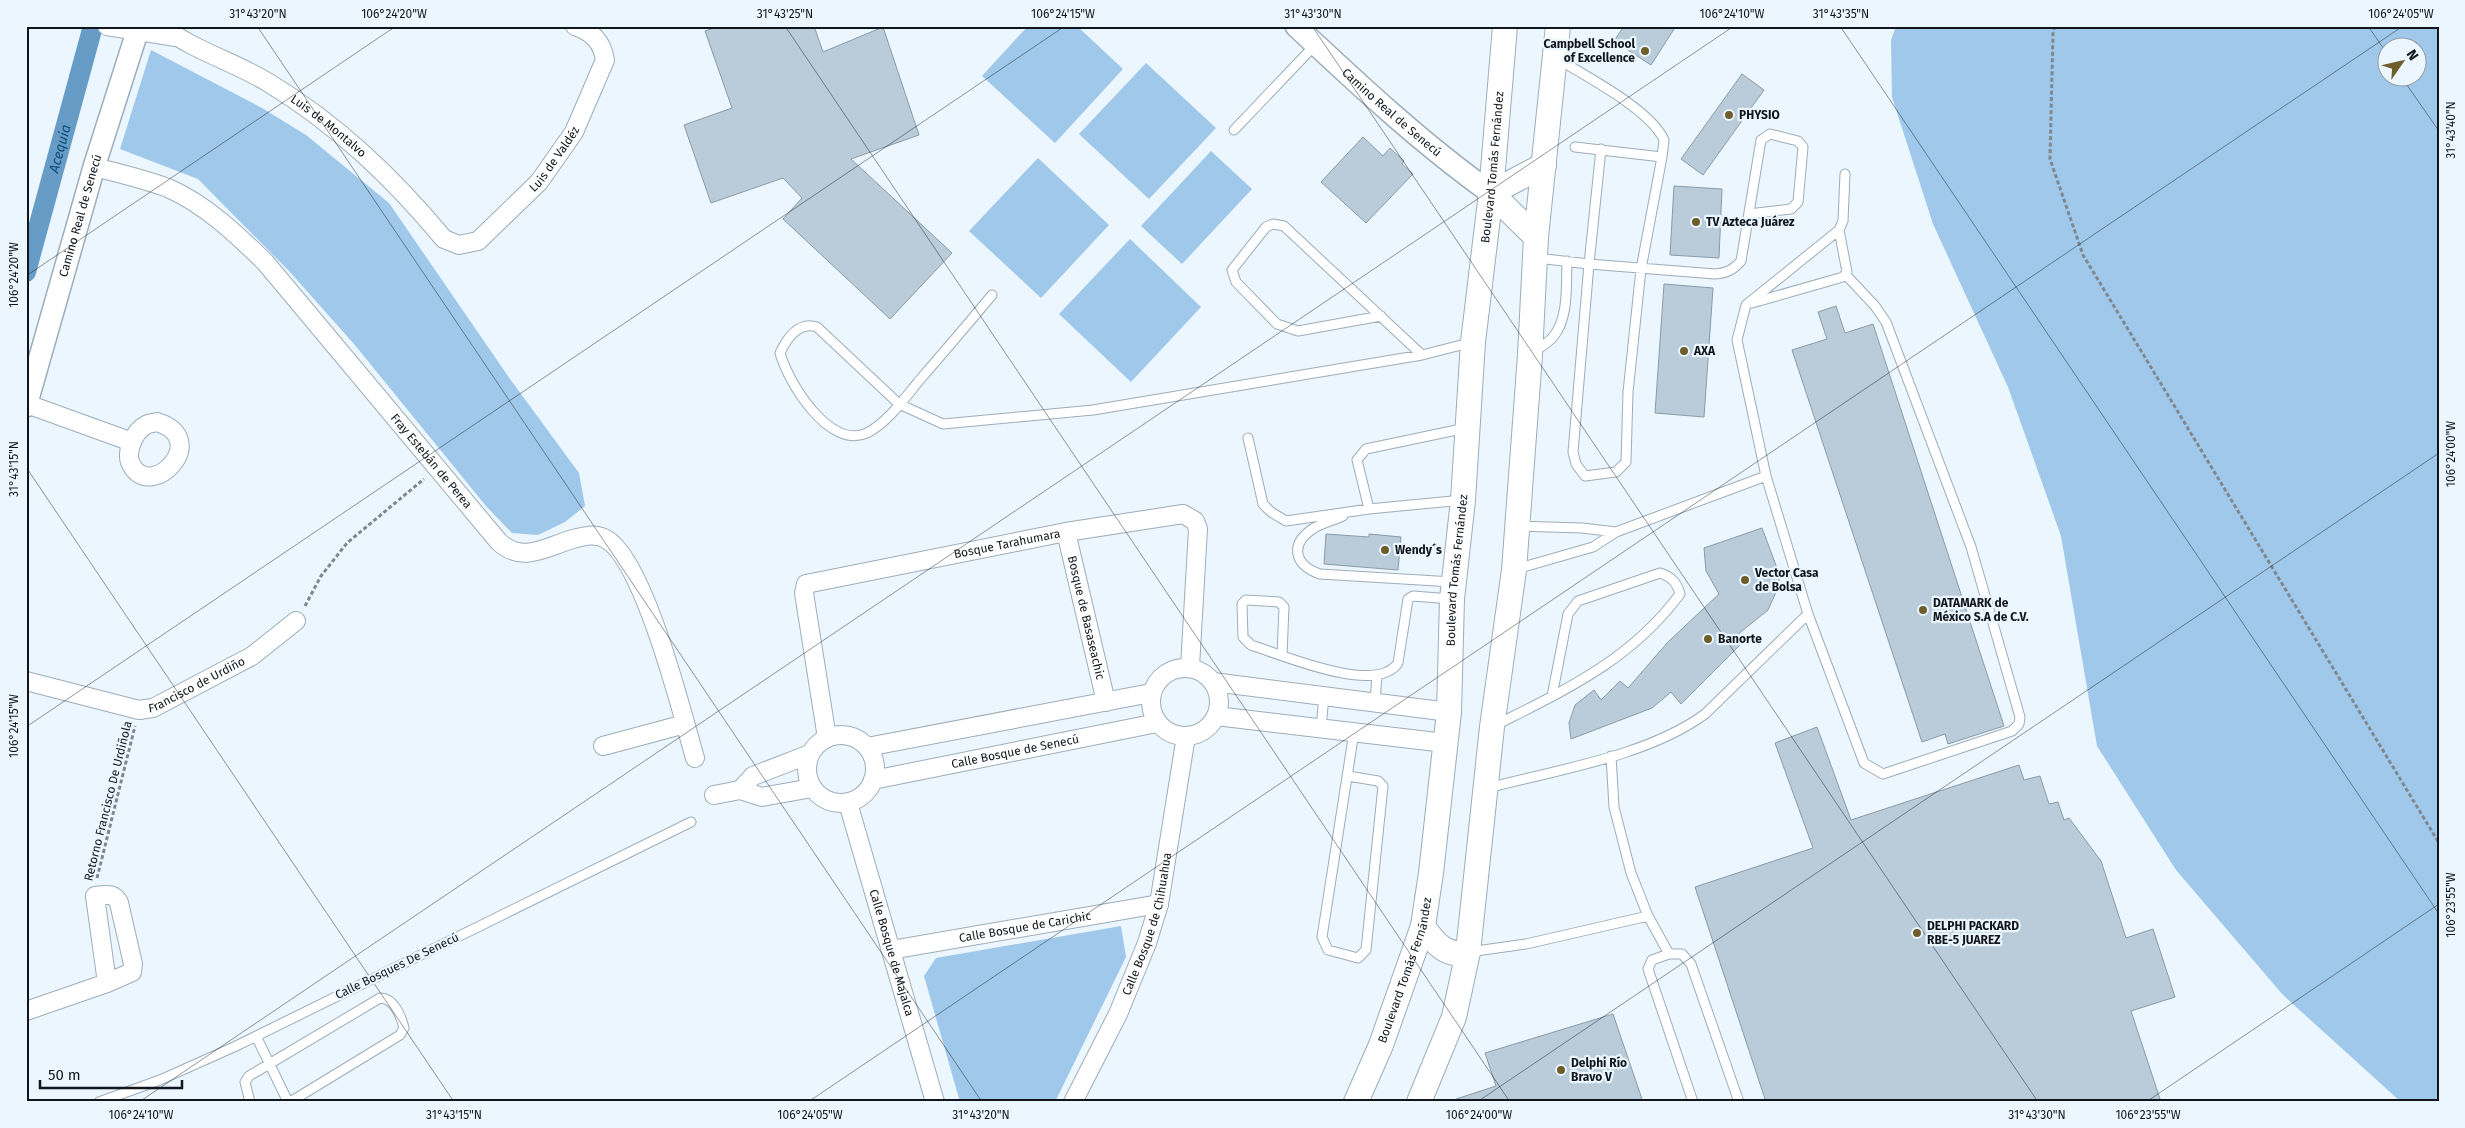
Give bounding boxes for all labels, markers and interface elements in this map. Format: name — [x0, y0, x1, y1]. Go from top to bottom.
text: 31°43'20"N — [229, 7, 287, 21]
text: 106°24'20"W — [361, 7, 427, 21]
text: 31°43'25"N — [757, 7, 813, 21]
text: 106°24'15"W — [1031, 7, 1095, 21]
text: 31°43'30"N — [1284, 7, 1342, 21]
text: 106°24'10"W — [1700, 7, 1765, 21]
text: 31°43'35"N — [1813, 7, 1869, 21]
text: 106°24'05"W — [2368, 7, 2434, 21]
place label: Campbell School of Excellence — [1543, 37, 1635, 65]
north arrow — [2378, 38, 2428, 88]
marker: Campbell School of Excellence — [1639, 45, 1651, 57]
text: N — [2403, 46, 2422, 64]
street label: Camino Real de Senecú — [1339, 65, 1444, 159]
street label: Boulevard Tomás Fernández — [1478, 91, 1507, 244]
street label: Luis de Montalvo — [288, 92, 369, 160]
text: 31°43'40"N — [2444, 101, 2458, 159]
place label: PHYSIO — [1739, 108, 1780, 122]
marker: PHYSIO — [1723, 109, 1735, 121]
water label: Acequia — [45, 122, 74, 176]
street label: Luis de Valdéz — [526, 125, 582, 195]
street label: Camino Real de Senecú — [56, 152, 105, 279]
place label: TV Azteca Juárez — [1706, 215, 1795, 229]
marker: TV Azteca Juárez — [1690, 216, 1702, 228]
text: 106°24'20"W — [7, 242, 21, 308]
place label: AXA — [1693, 344, 1716, 358]
marker: AXA — [1678, 345, 1690, 357]
street label: Fray Estebán de Perea — [388, 411, 475, 511]
text: 106°24'00"W — [2444, 421, 2458, 487]
text: 31°43'15"N — [7, 441, 21, 497]
street label: Boulevard Tomás Fernández — [1444, 494, 1470, 646]
street label: Bosque Tarahumara — [953, 526, 1061, 561]
place label: Wendy´s — [1395, 543, 1442, 557]
marker: Wendy´s — [1379, 544, 1391, 556]
street label: Bosque de Basaseachic — [1065, 554, 1108, 681]
place label: Vector Casa de Bolsa — [1754, 566, 1819, 594]
marker: Vector Casa de Bolsa — [1739, 574, 1751, 586]
place label: DATAMARK de México S.A de C.V. — [1933, 596, 2029, 624]
marker: DATAMARK de México S.A de C.V. — [1917, 604, 1929, 616]
place label: Banorte — [1718, 632, 1762, 646]
marker: Banorte — [1702, 633, 1714, 645]
street label: Francisco de Urdiño — [147, 654, 247, 716]
text: 106°24'15"W — [7, 694, 21, 758]
street label: Retorno Francisco De Urdiñola — [81, 719, 135, 883]
street label: Calle Bosque de Senecú — [950, 732, 1080, 771]
street label: Calle Bosque de Chihuahua — [1119, 852, 1174, 997]
text: 106°23'55"W — [2444, 872, 2458, 938]
street label: Calle Bosque de Majalca — [866, 888, 917, 1018]
street label: Boulevard Tomás Fernández — [1375, 896, 1434, 1045]
street label: Calle Bosque de Carichic — [958, 909, 1092, 945]
place label: DELPHI PACKARD RBE-5 JUAREZ — [1927, 919, 2019, 947]
marker: DELPHI PACKARD RBE-5 JUAREZ — [1911, 927, 1923, 939]
street label: Calle Bosques De Senecú — [333, 930, 461, 1002]
place label: Delphi Río Bravo V — [1571, 1056, 1627, 1084]
scale bar — [40, 1058, 182, 1090]
marker: Delphi Río Bravo V — [1555, 1064, 1567, 1076]
text: 50 m — [48, 1066, 81, 1084]
text: 106°24'10"W — [109, 1108, 174, 1122]
text: 31°43'15"N — [426, 1108, 482, 1122]
text: 106°24'05"W — [777, 1108, 843, 1122]
text: 31°43'20"N — [952, 1108, 1010, 1122]
text: 106°24'00"W — [1446, 1108, 1512, 1122]
text: 31°43'30"N — [2008, 1108, 2066, 1122]
text: 106°23'55"W — [2115, 1108, 2181, 1122]

